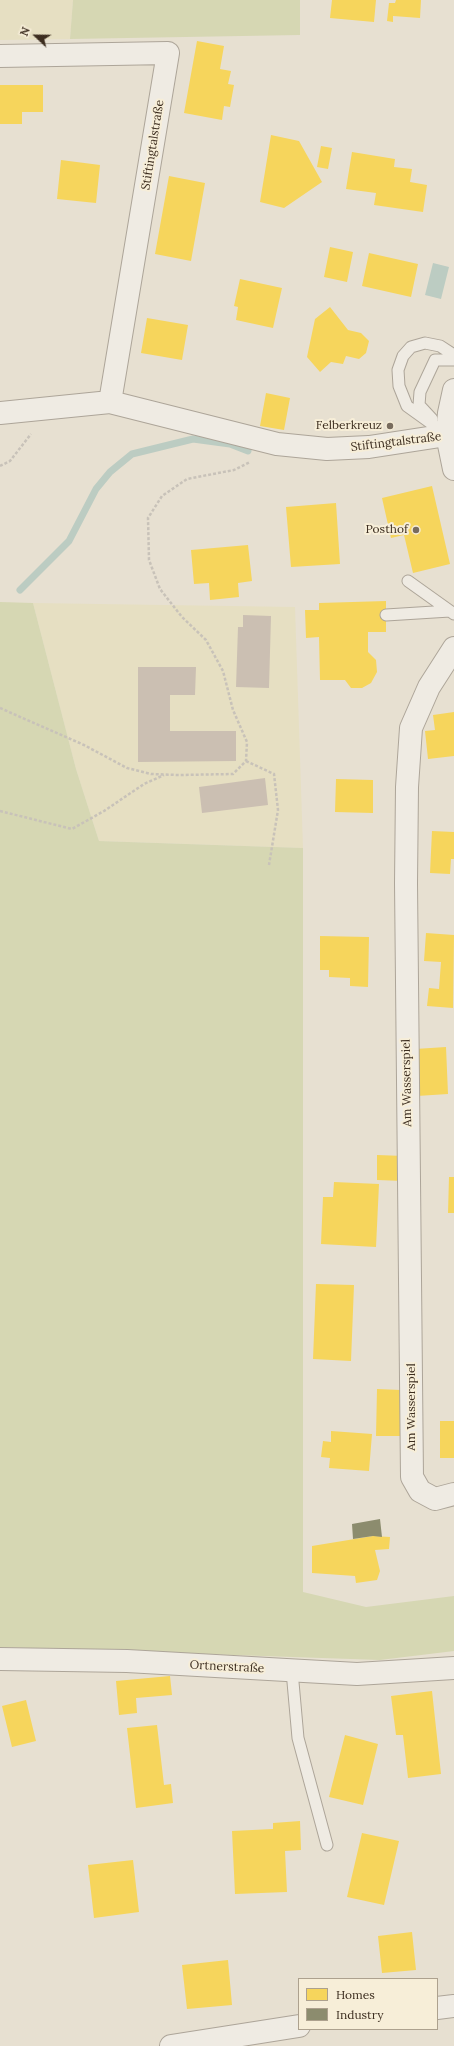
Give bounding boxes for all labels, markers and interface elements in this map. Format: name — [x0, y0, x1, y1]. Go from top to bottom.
north arrow — [16, 16, 56, 56]
text: N — [17, 25, 33, 38]
street label: Stiftingtalstraße — [139, 99, 167, 191]
place label: Felberkreuz — [316, 419, 382, 433]
marker: Felberkreuz — [385, 421, 395, 431]
street label: Stiftingtalstraße — [350, 429, 442, 455]
place label: Posthof — [365, 523, 408, 537]
marker: Posthof — [411, 525, 421, 535]
street label: Am Wasserspiel — [399, 1039, 415, 1127]
street label: Am Wasserspiel — [405, 1363, 419, 1451]
street label: Ortnerstraße — [189, 1658, 265, 1676]
legend — [298, 1978, 438, 2030]
text: Homes — [336, 1987, 375, 2002]
text: Industry — [336, 2007, 383, 2022]

